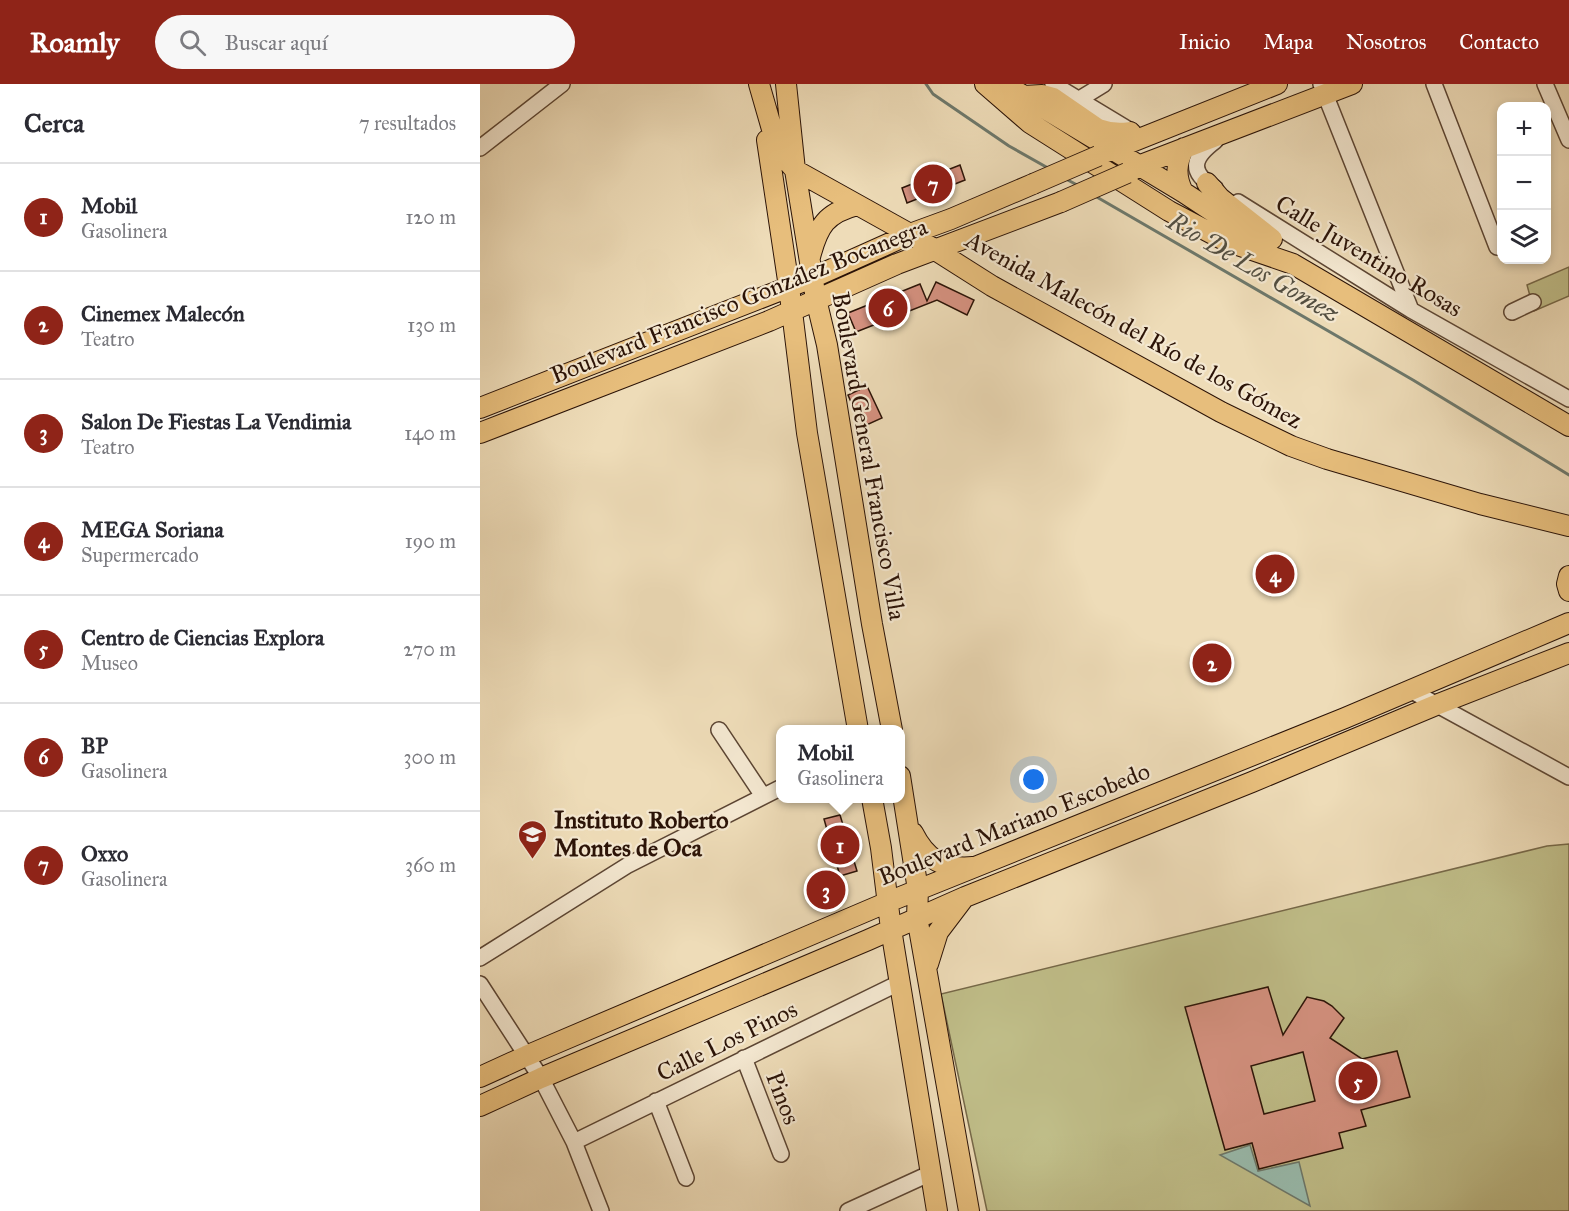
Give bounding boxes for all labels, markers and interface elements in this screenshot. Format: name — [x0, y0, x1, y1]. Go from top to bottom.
search box — [155, 15, 575, 69]
text: Roamly — [30, 25, 119, 60]
icon: search — [176, 26, 209, 59]
text: Buscar aquí — [224, 29, 328, 56]
text: Inicio — [1179, 29, 1230, 55]
text: Mapa — [1263, 29, 1313, 55]
text: Nosotros — [1346, 29, 1426, 55]
text: Contacto — [1459, 29, 1539, 55]
map controls — [1497, 102, 1551, 264]
button: + — [1497, 102, 1551, 156]
text: Cerca — [24, 107, 84, 139]
text: 7 resultados — [359, 111, 456, 135]
button: − — [1497, 156, 1551, 210]
pin: 7 — [914, 162, 952, 206]
street label: Calle Juventino Rosas — [1270, 188, 1468, 324]
text: Mobil — [81, 192, 137, 219]
water label: Rio De Los Gomez — [1161, 204, 1346, 329]
text: 1 — [40, 205, 47, 229]
text: 120 m — [405, 205, 456, 229]
button: layers — [1497, 210, 1551, 264]
street label: Boulevard Francisco González Bocanegra — [546, 211, 933, 391]
text: Gasolinera — [81, 219, 168, 243]
street label: Avenida Malecón del Río de los Gómez — [960, 224, 1308, 435]
pin: 6 — [868, 286, 908, 330]
street label: Boulevard General Francisco Villa — [825, 289, 913, 623]
text: Cinemex Malecón — [81, 300, 245, 327]
text: 2 — [39, 313, 48, 337]
text: 130 m — [407, 313, 456, 337]
text: Teatro — [81, 327, 135, 351]
text: Salon De Fiestas La Vendimia — [81, 408, 351, 435]
text: 3 — [40, 421, 48, 445]
text: 140 m — [404, 421, 456, 445]
text: Teatro — [81, 435, 135, 459]
text: MEGA Soriana — [81, 516, 224, 543]
text: 4 — [38, 529, 49, 553]
text: 190 m — [405, 529, 456, 553]
text: Supermercado — [81, 543, 199, 567]
pin: 4 — [1256, 552, 1294, 596]
text: Centro de Ciencias Explora — [81, 624, 324, 651]
text: 5 — [39, 637, 48, 661]
text: 270 m — [403, 637, 456, 661]
pin: 2 — [1192, 640, 1232, 686]
text: Museo — [81, 651, 138, 675]
popup — [776, 725, 905, 803]
text: BP — [81, 732, 108, 759]
text: Mobil — [797, 739, 854, 766]
text: 6 — [38, 745, 49, 769]
text: 300 m — [404, 745, 456, 769]
street label: Boulevard Mariano Escobedo — [874, 756, 1154, 892]
text: Gasolinera — [81, 759, 168, 783]
your location — [1019, 765, 1048, 794]
text: Gasolinera — [797, 766, 884, 790]
place label: Instituto Roberto Montes de Oca — [554, 805, 729, 863]
school or university icon: Instituto Roberto Montes de Oca — [517, 818, 549, 860]
pin: 1 — [820, 822, 860, 867]
text: Oxxo — [81, 840, 128, 867]
text: 7 — [38, 853, 49, 877]
text: 360 m — [405, 853, 456, 877]
text: Gasolinera — [81, 867, 168, 891]
pin: 3 — [806, 868, 846, 912]
street label: Calle Los Pinos — [652, 994, 802, 1088]
pin: 5 — [1338, 1058, 1378, 1104]
street label: Pinos — [759, 1067, 807, 1129]

